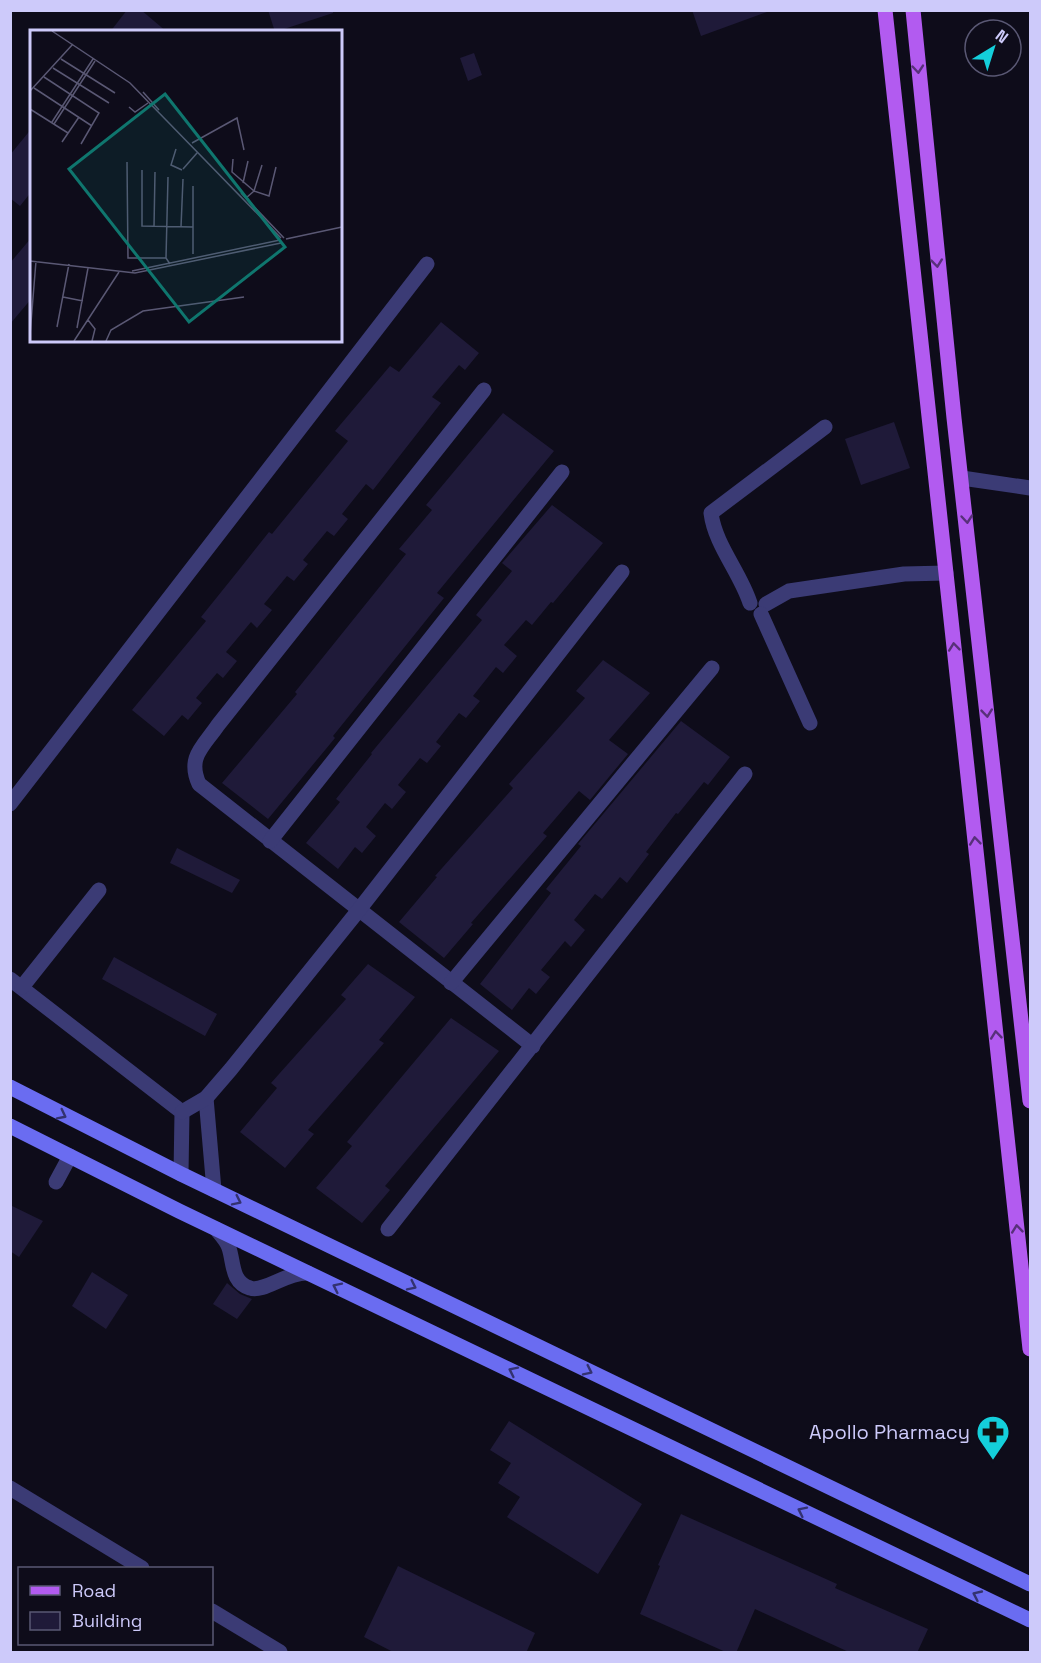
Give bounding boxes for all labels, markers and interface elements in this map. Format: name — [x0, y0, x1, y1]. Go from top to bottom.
north arrow — [963, 18, 1023, 78]
text: N — [991, 25, 1013, 48]
inset map — [30, 30, 342, 342]
one-way arrow — [911, 64, 924, 73]
one-way arrow — [930, 258, 943, 267]
one-way arrow — [960, 515, 973, 524]
one-way arrow — [948, 642, 961, 652]
one-way arrow — [980, 708, 993, 718]
one-way arrow — [969, 836, 982, 845]
one-way arrow — [990, 1030, 1003, 1039]
one-way arrow — [56, 1107, 67, 1119]
one-way arrow — [230, 1194, 241, 1206]
one-way arrow — [1011, 1224, 1024, 1233]
one-way arrow — [406, 1279, 417, 1290]
one-way arrow — [332, 1282, 343, 1294]
one-way arrow — [581, 1363, 592, 1375]
one-way arrow — [508, 1367, 519, 1379]
pharmacy icon: Apollo Pharmacy — [975, 1414, 1011, 1461]
place label: Apollo Pharmacy — [809, 1419, 970, 1445]
one-way arrow — [797, 1506, 808, 1518]
legend — [18, 1567, 213, 1645]
text: Road — [72, 1579, 116, 1602]
one-way arrow — [973, 1591, 984, 1603]
text: Building — [72, 1609, 142, 1632]

